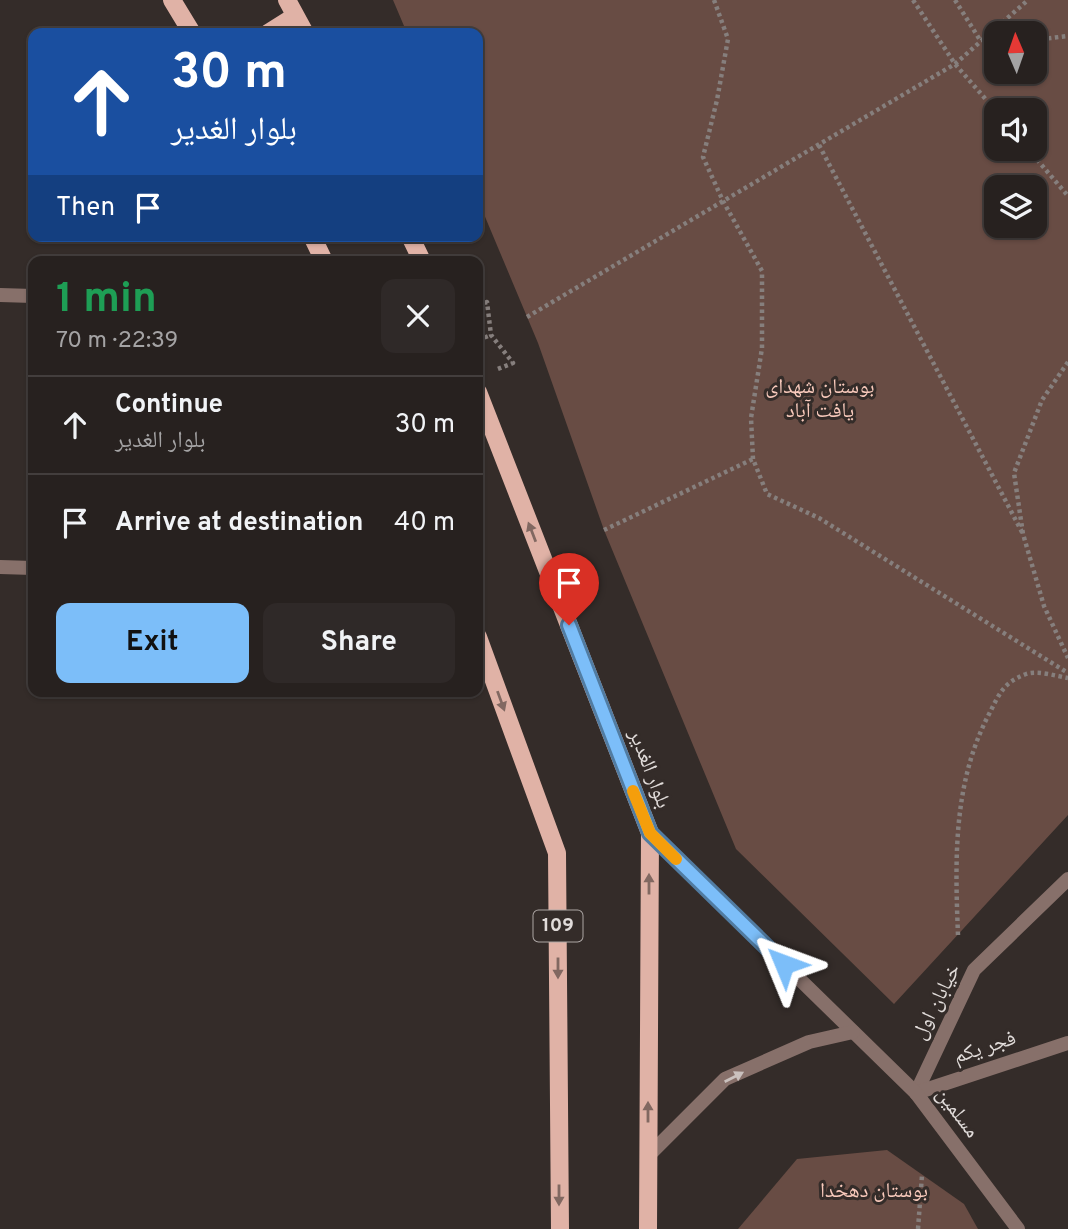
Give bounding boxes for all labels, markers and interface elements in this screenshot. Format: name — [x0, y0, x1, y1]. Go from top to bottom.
north arrow — [984, 21, 1046, 84]
map controls — [984, 21, 1047, 238]
text: 30 m — [171, 44, 287, 106]
icon: ahead — [56, 56, 147, 147]
button: sound — [984, 98, 1047, 161]
text: بلوار الغدیر — [171, 111, 297, 151]
button: layers — [984, 175, 1047, 238]
icon: arrive — [129, 189, 167, 227]
text: Then — [56, 192, 115, 225]
text: 1 min — [56, 274, 157, 327]
button: close — [381, 279, 455, 353]
text: 70 m · 22:39 — [56, 327, 178, 356]
park label: بوستان شهدای یافت آباد — [765, 374, 875, 425]
text: Continue — [115, 389, 223, 422]
icon: ahead — [56, 406, 94, 444]
text: 30 m — [395, 409, 455, 442]
text: بلوار الغدیر — [115, 427, 205, 456]
icon: arrive — [56, 504, 94, 542]
text: Arrive at destination — [115, 507, 363, 540]
text: 40 m — [394, 507, 455, 540]
one-way arrow — [527, 521, 538, 542]
pin — [539, 553, 599, 625]
icon: arrive — [550, 564, 588, 602]
button: Exit — [56, 603, 249, 683]
button: Share — [263, 603, 455, 683]
one-way arrow — [496, 691, 507, 712]
street label: بلوار الغدیر — [621, 725, 676, 812]
one-way arrow — [643, 873, 655, 895]
road number: 109 — [534, 910, 582, 942]
position arrow — [747, 927, 821, 1001]
one-way arrow — [552, 957, 564, 979]
street label: خیابان اول — [906, 959, 968, 1045]
street label: فجر یکم — [950, 1025, 1020, 1071]
one-way arrow — [724, 1071, 744, 1083]
street label: مسلمین — [929, 1082, 985, 1144]
one-way arrow — [642, 1101, 654, 1123]
park label: بوستان دهخدا — [820, 1178, 928, 1205]
one-way arrow — [553, 1185, 565, 1207]

